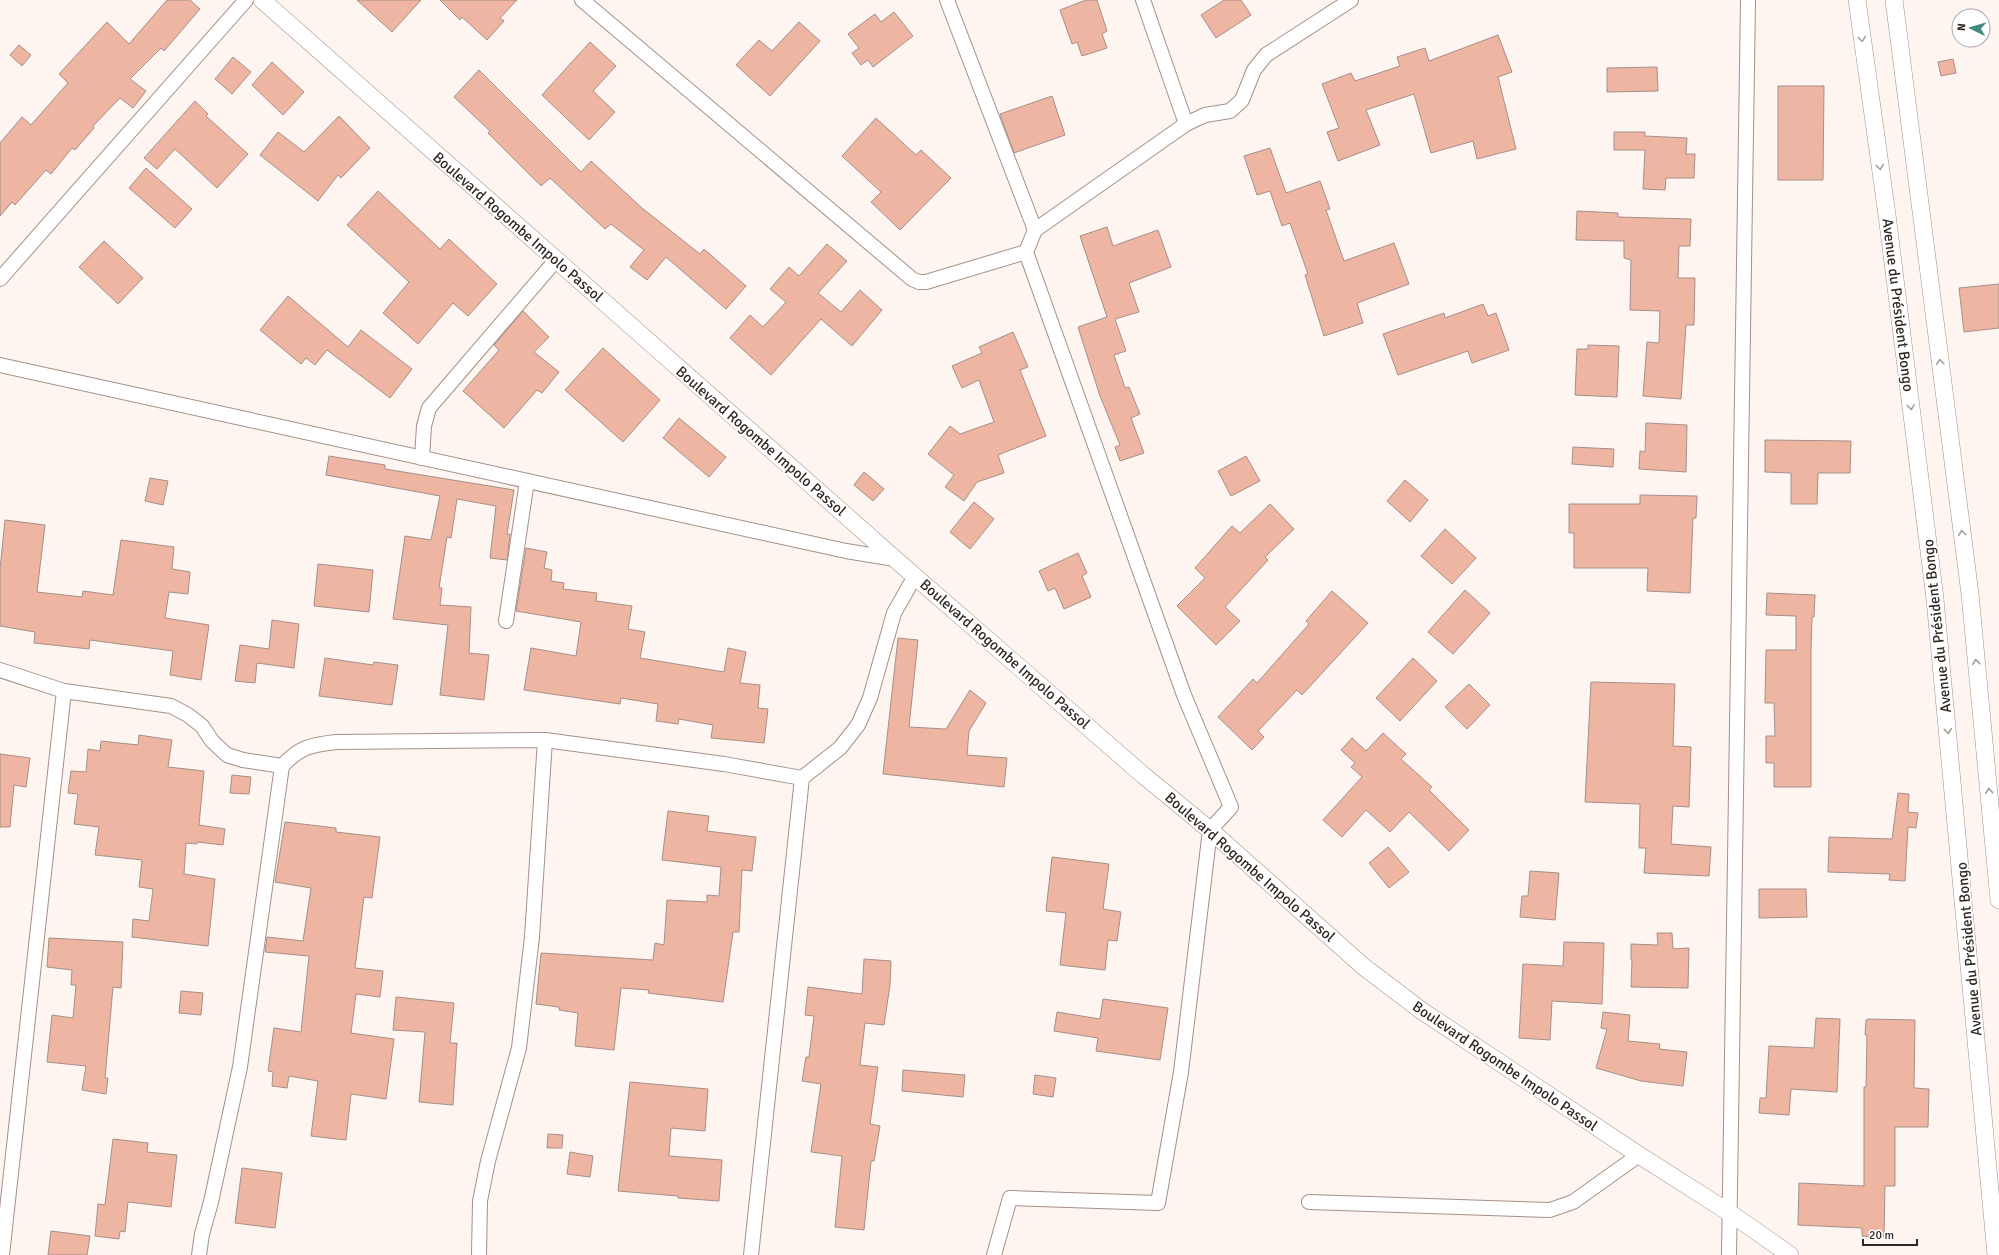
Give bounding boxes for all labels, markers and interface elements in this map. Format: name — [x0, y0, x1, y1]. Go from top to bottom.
north arrow — [1951, 8, 1991, 48]
text: N — [1955, 23, 1968, 32]
one-way arrow — [1857, 36, 1866, 42]
street label: Boulevard Rogombe Impolo Passol — [429, 148, 607, 306]
one-way arrow — [1875, 164, 1884, 170]
street label: Avenue du Président Bongo — [1878, 217, 1918, 393]
one-way arrow — [1936, 359, 1945, 365]
street label: Boulevard Rogombe Impolo Passol — [672, 362, 850, 520]
one-way arrow — [1906, 404, 1915, 410]
one-way arrow — [1958, 530, 1967, 536]
street label: Avenue du Président Bongo — [1919, 538, 1955, 714]
street label: Boulevard Rogombe Impolo Passol — [916, 575, 1094, 733]
one-way arrow — [1972, 659, 1981, 665]
one-way arrow — [1943, 728, 1952, 734]
street label: Boulevard Rogombe Impolo Passol — [1161, 788, 1339, 946]
one-way arrow — [1985, 788, 1994, 794]
street label: Avenue du Président Bongo — [1952, 861, 1986, 1037]
street label: Boulevard Rogombe Impolo Passol — [1409, 997, 1601, 1135]
scale bar — [1863, 1221, 1917, 1247]
text: 20 m — [1869, 1228, 1894, 1243]

